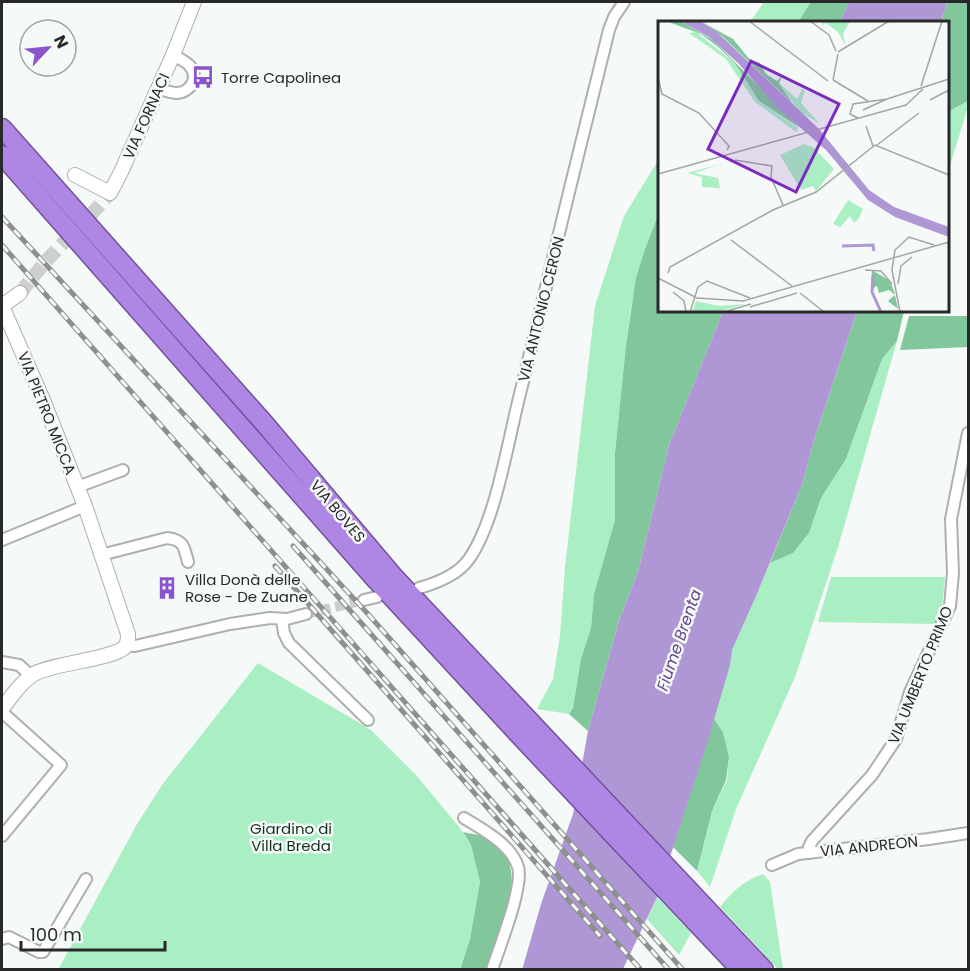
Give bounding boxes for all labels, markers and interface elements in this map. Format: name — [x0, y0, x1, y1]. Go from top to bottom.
north arrow — [18, 18, 78, 78]
inset map — [658, 21, 949, 312]
text: N — [48, 31, 74, 52]
bus stop icon: Torre Capolinea — [190, 64, 216, 90]
place label: Torre Capolinea — [221, 67, 341, 88]
street label: VIA FORNACI — [118, 70, 174, 162]
street label: VIA ANTONIO CERON — [513, 234, 569, 384]
street label: VIA PIETRO MICCA — [13, 348, 81, 478]
street label: VIA BOVES — [306, 475, 370, 547]
place label: Villa Donà delle Rose - De Zuane — [185, 569, 308, 607]
building icon: Villa Donà delle Rose - De Zuane — [154, 575, 180, 601]
water label: Fiume Brenta — [651, 586, 707, 694]
street label: VIA UMBERTO PRIMO — [883, 603, 957, 747]
park label: Giardino di Villa Breda — [250, 818, 332, 856]
street label: VIA ANDREON — [819, 830, 919, 862]
scale bar — [21, 914, 165, 952]
text: 100 m — [30, 922, 82, 947]

